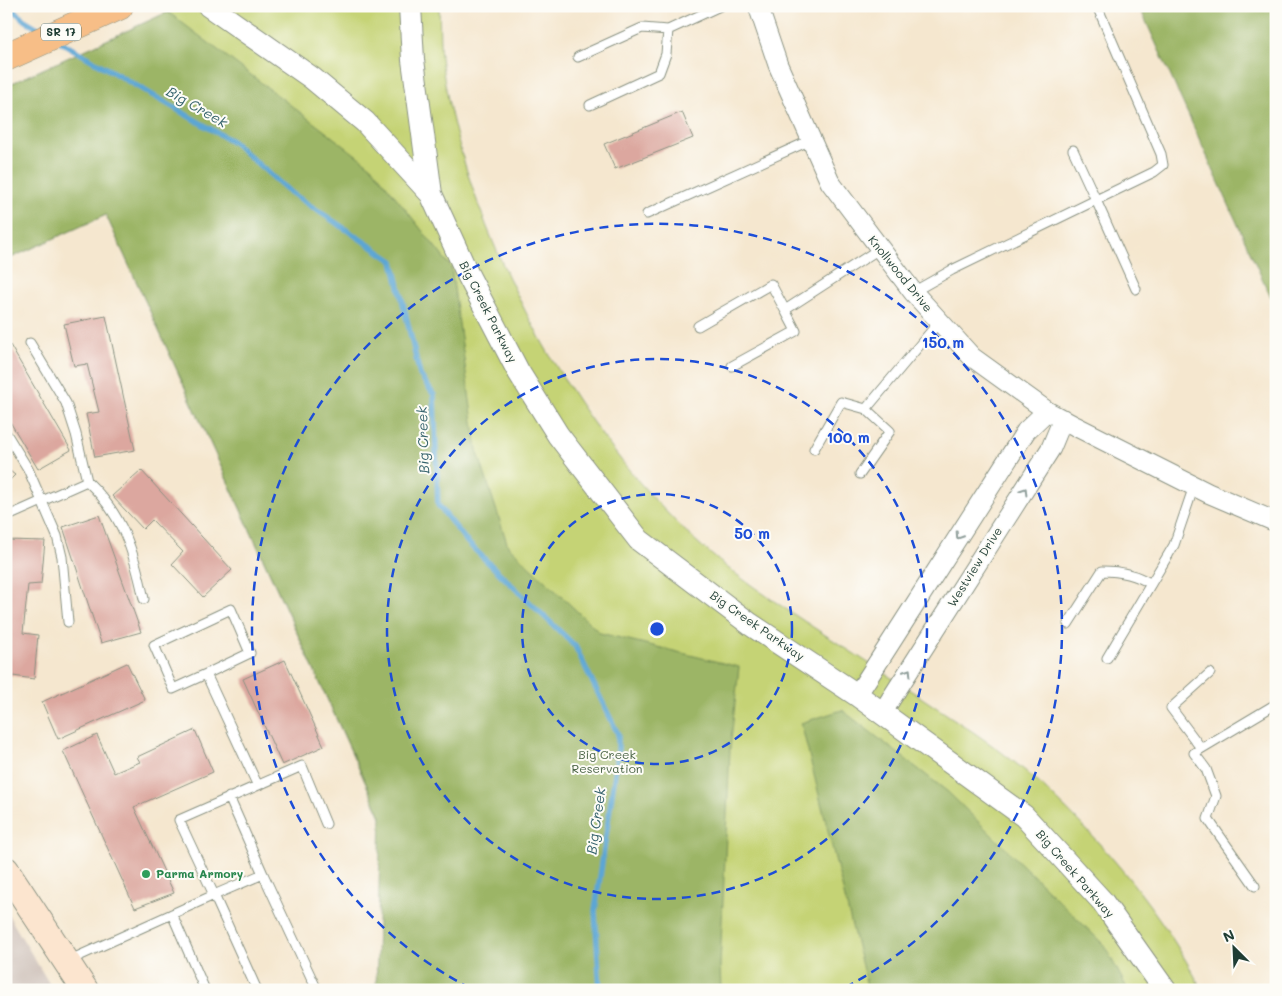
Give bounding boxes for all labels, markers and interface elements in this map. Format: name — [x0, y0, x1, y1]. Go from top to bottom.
road number: SR 17 — [41, 24, 81, 41]
water label: Big Creek — [163, 81, 232, 132]
street label: Knollwood Drive — [865, 232, 937, 315]
street label: Big Creek Parkway — [456, 258, 521, 365]
text: 150 m — [922, 332, 964, 352]
water label: Big Creek — [412, 405, 433, 474]
text: 100 m — [826, 427, 870, 447]
one-way arrow — [1017, 487, 1027, 496]
text: 50 m — [734, 523, 770, 543]
street label: Westview Drive — [943, 523, 1005, 609]
one-way arrow — [956, 530, 966, 539]
street label: Big Creek Parkway — [707, 587, 808, 664]
centre of rings — [648, 620, 666, 638]
one-way arrow — [902, 668, 912, 677]
park label: Big Creek Reservation — [572, 746, 642, 776]
water label: Big Creek — [581, 786, 610, 856]
street label: Big Creek Parkway — [1033, 826, 1118, 921]
place label: Parma Armory — [156, 865, 244, 881]
marker: Parma Armory — [140, 868, 152, 880]
north arrow — [1210, 924, 1260, 974]
text: N — [1220, 925, 1237, 947]

